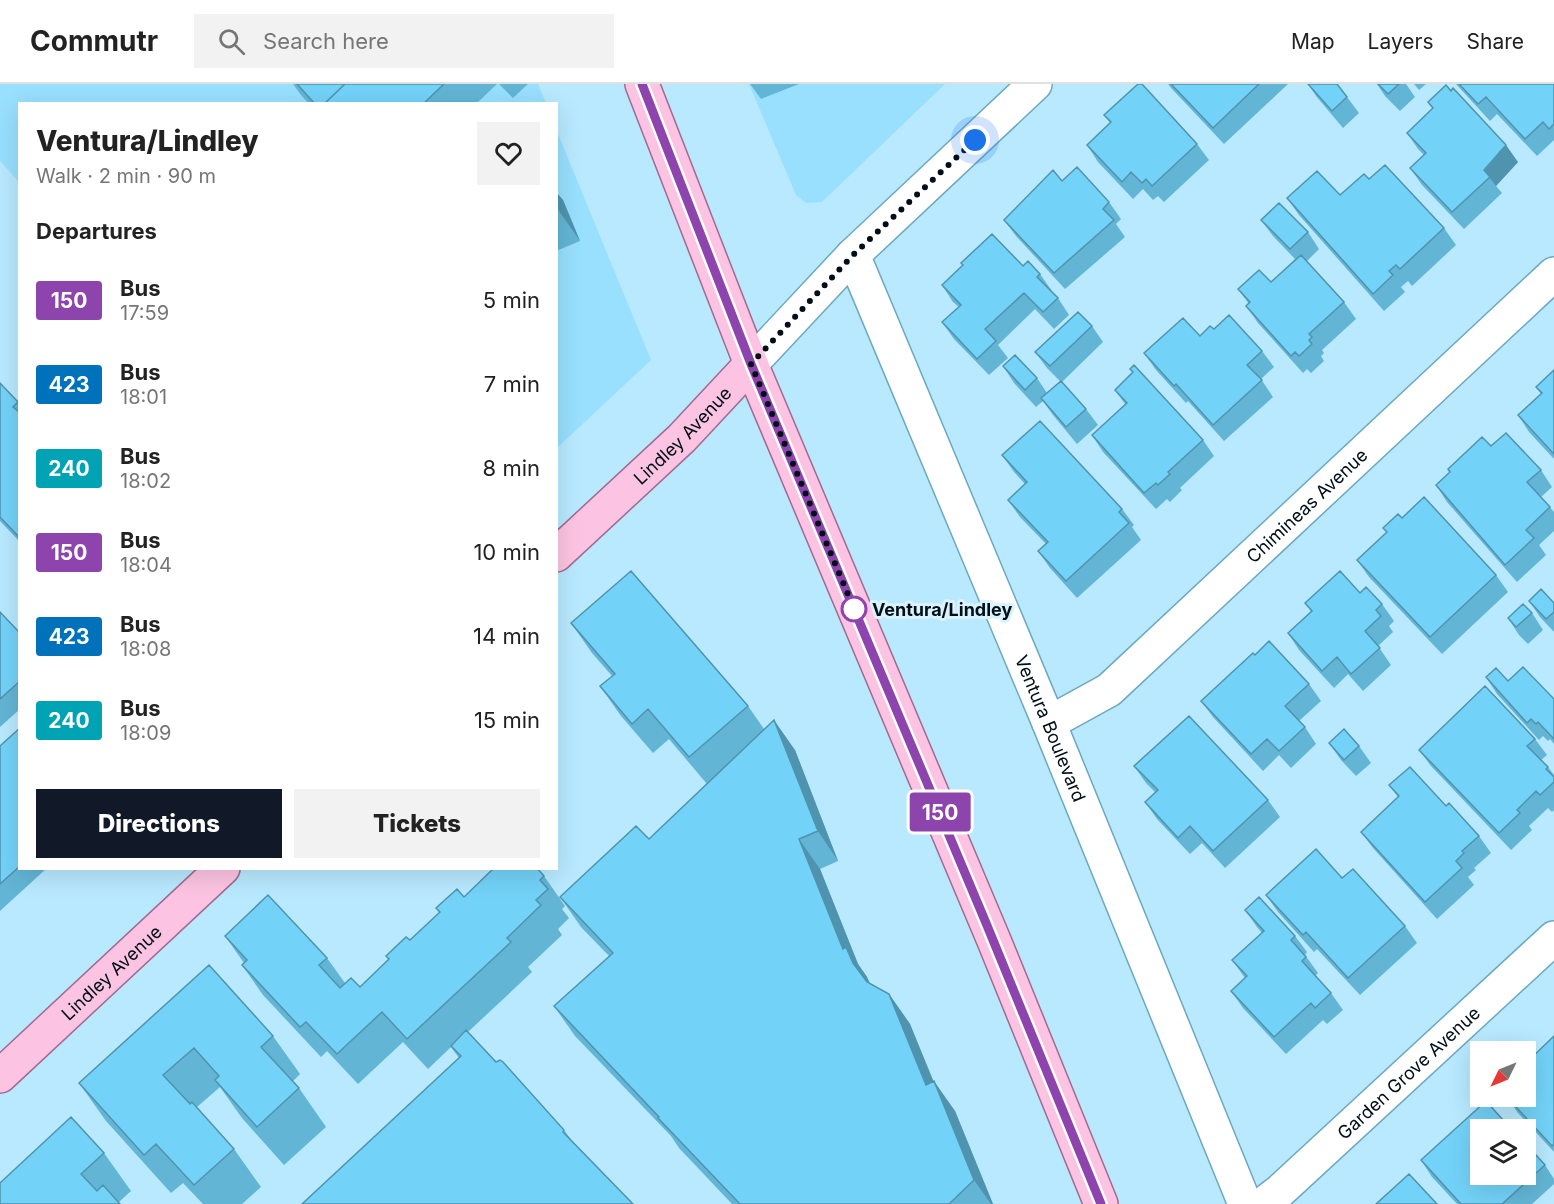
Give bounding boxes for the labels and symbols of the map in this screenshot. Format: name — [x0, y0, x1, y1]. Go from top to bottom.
your location — [960, 125, 990, 155]
street label: Lindley Avenue — [629, 382, 735, 488]
street label: Chimineas Avenue — [1242, 444, 1371, 567]
marker: Ventura/Lindley — [841, 596, 867, 622]
place label: Ventura/Lindley — [872, 599, 1012, 620]
street label: Ventura Boulevard — [1011, 652, 1090, 805]
line badge: 150 — [906, 792, 974, 832]
street label: Lindley Avenue — [57, 921, 166, 1024]
street label: Garden Grove Avenue — [1333, 1002, 1484, 1143]
north arrow — [1470, 1041, 1536, 1107]

